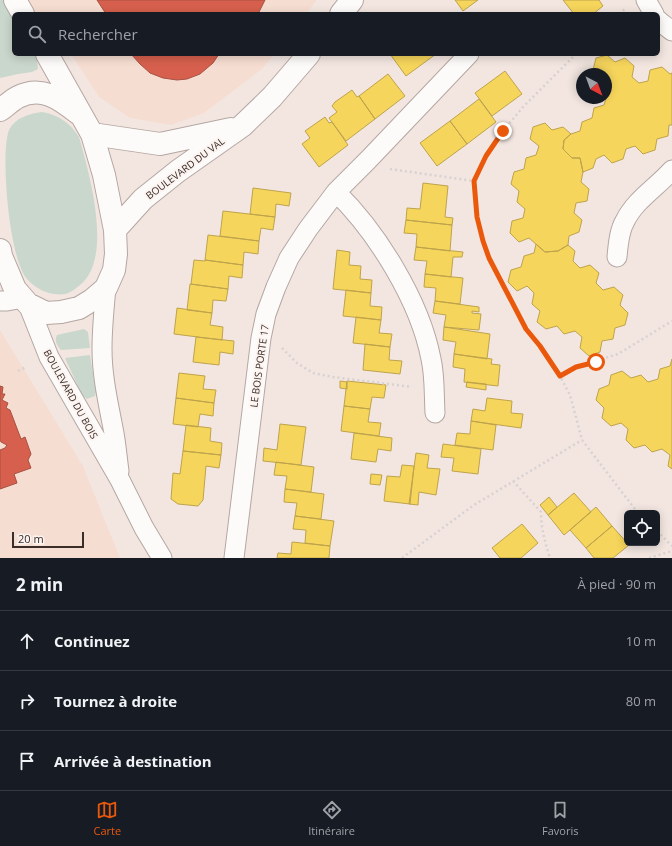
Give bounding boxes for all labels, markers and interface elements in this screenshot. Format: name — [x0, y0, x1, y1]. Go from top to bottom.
search box — [12, 12, 660, 56]
icon: search — [26, 23, 48, 45]
text: Rechercher — [58, 24, 138, 44]
north arrow — [576, 68, 612, 104]
route end — [494, 122, 512, 140]
street label: BOULEVARD DU VAL — [143, 134, 227, 202]
street label: LE BOIS PORTE 17 — [246, 323, 272, 408]
street label: BOULEVARD DU BOIS — [41, 347, 101, 441]
route start — [587, 353, 605, 371]
map controls — [624, 510, 660, 546]
button: locate — [624, 510, 660, 546]
scale bar — [12, 530, 84, 549]
text: 20 m — [18, 531, 44, 546]
text: 2 min — [16, 573, 63, 596]
text: À pied · 90 m — [577, 575, 656, 593]
icon: ahead — [16, 630, 38, 652]
text: Continuez — [54, 631, 130, 651]
text: 10 m — [626, 632, 656, 650]
icon: right — [16, 690, 38, 712]
text: Tournez à droite — [54, 691, 177, 711]
text: 80 m — [626, 692, 656, 710]
icon: arrive — [16, 750, 38, 772]
text: Arrivée à destination — [54, 751, 212, 771]
tab: Carte — [94, 799, 121, 838]
tab: Itinéraire — [308, 799, 355, 838]
tab: Favoris — [542, 799, 578, 838]

